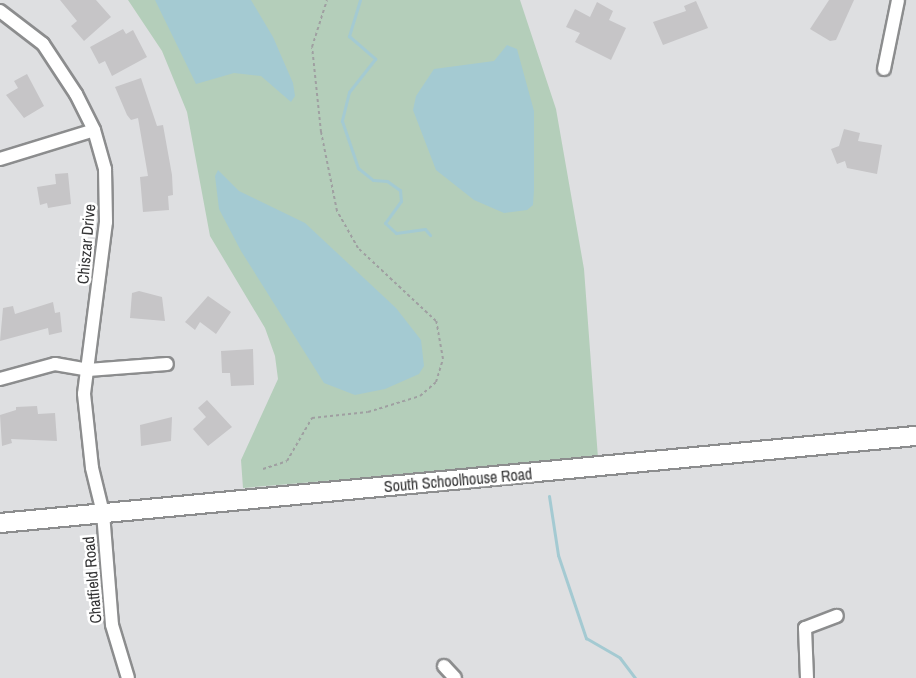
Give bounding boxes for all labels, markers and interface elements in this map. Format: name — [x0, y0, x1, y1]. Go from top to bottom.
street label: Chiszar Drive — [73, 203, 99, 285]
street label: South Schoolhouse Road — [383, 464, 533, 496]
street label: Chatfield Road — [79, 536, 105, 624]

